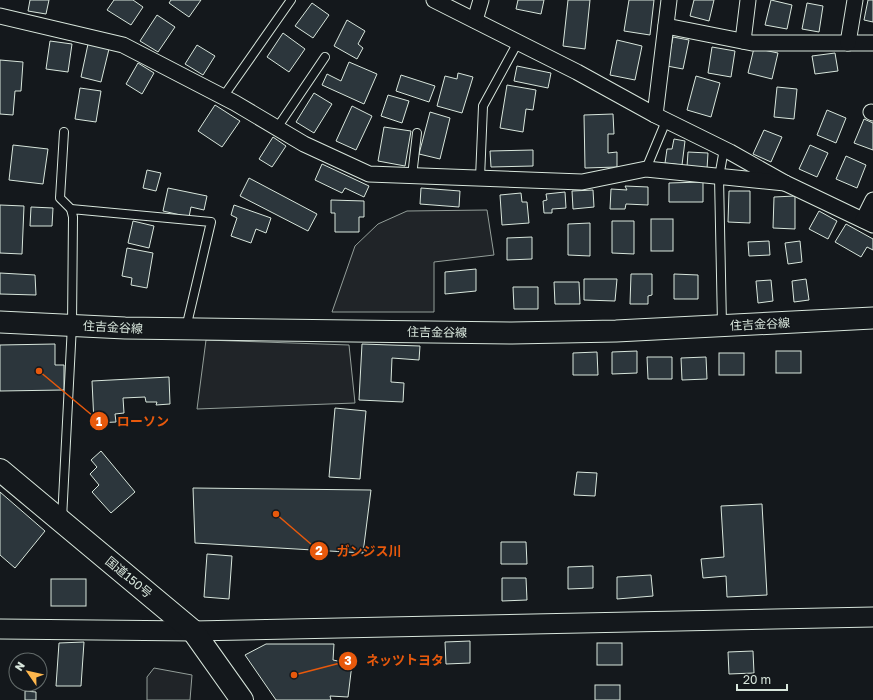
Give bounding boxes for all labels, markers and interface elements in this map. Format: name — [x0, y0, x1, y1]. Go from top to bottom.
street label: 住吉金谷線 — [730, 315, 790, 333]
street label: 住吉金谷線 — [83, 318, 143, 336]
street label: 住吉金谷線 — [407, 324, 467, 340]
callout: ローソン — [89, 409, 177, 434]
text: ローソン — [117, 413, 169, 429]
text: 1 — [96, 414, 102, 429]
callout: ガンジス川 — [309, 539, 410, 564]
text: 2 — [315, 543, 323, 558]
text: ガンジス川 — [336, 543, 402, 559]
street label: 国道150号 — [103, 553, 155, 601]
callout: ネッツトヨタ — [338, 648, 452, 673]
north arrow — [8, 652, 48, 692]
text: ネッツトヨタ — [366, 652, 444, 668]
text: 3 — [344, 653, 352, 668]
text: N — [12, 659, 27, 673]
scale bar — [737, 666, 787, 692]
text: 20 m — [743, 672, 771, 687]

